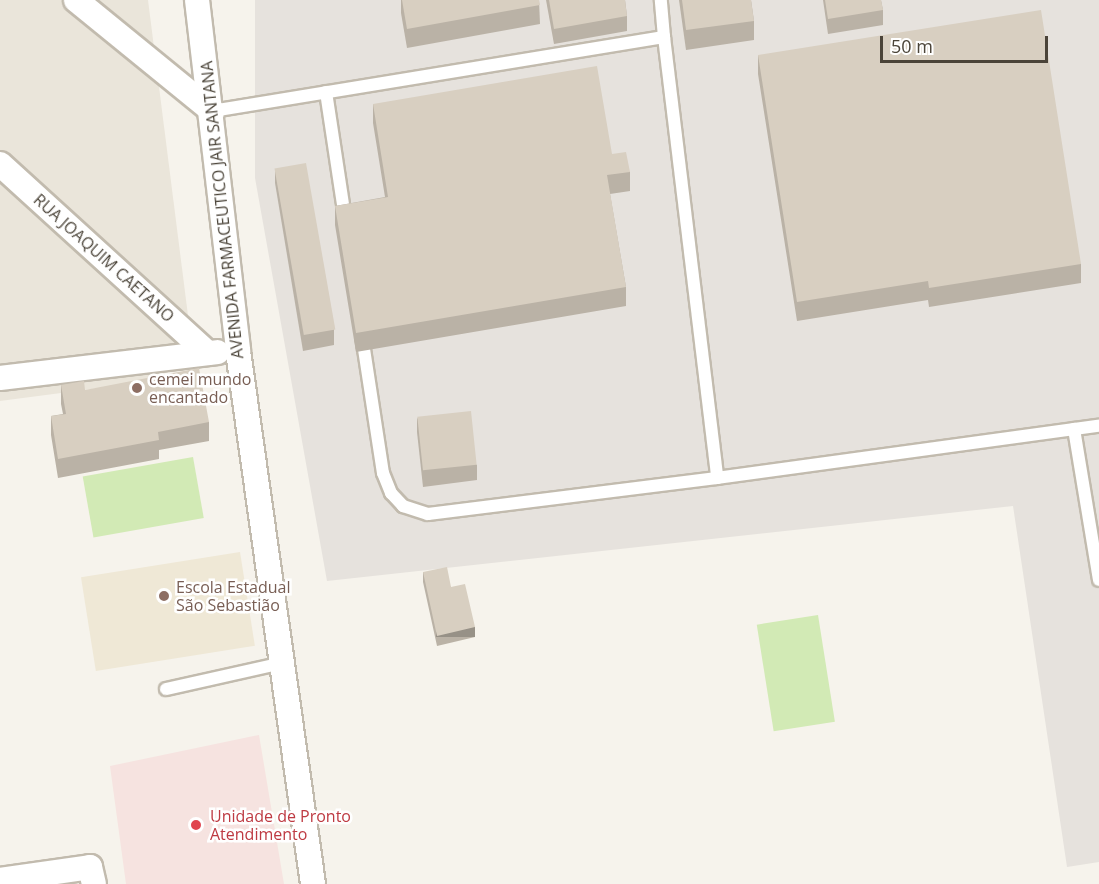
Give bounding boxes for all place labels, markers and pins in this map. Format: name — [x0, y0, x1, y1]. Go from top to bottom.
place label: cemei mundo encantado — [149, 369, 251, 407]
marker: cemei mundo encantado — [130, 381, 144, 395]
place label: Escola Estadual São Sebastião — [176, 577, 291, 615]
marker: Escola Estadual São Sebastião — [157, 589, 171, 603]
place label: Unidade de Pronto Atendimento — [210, 806, 351, 844]
marker: Unidade de Pronto Atendimento — [187, 816, 205, 834]

